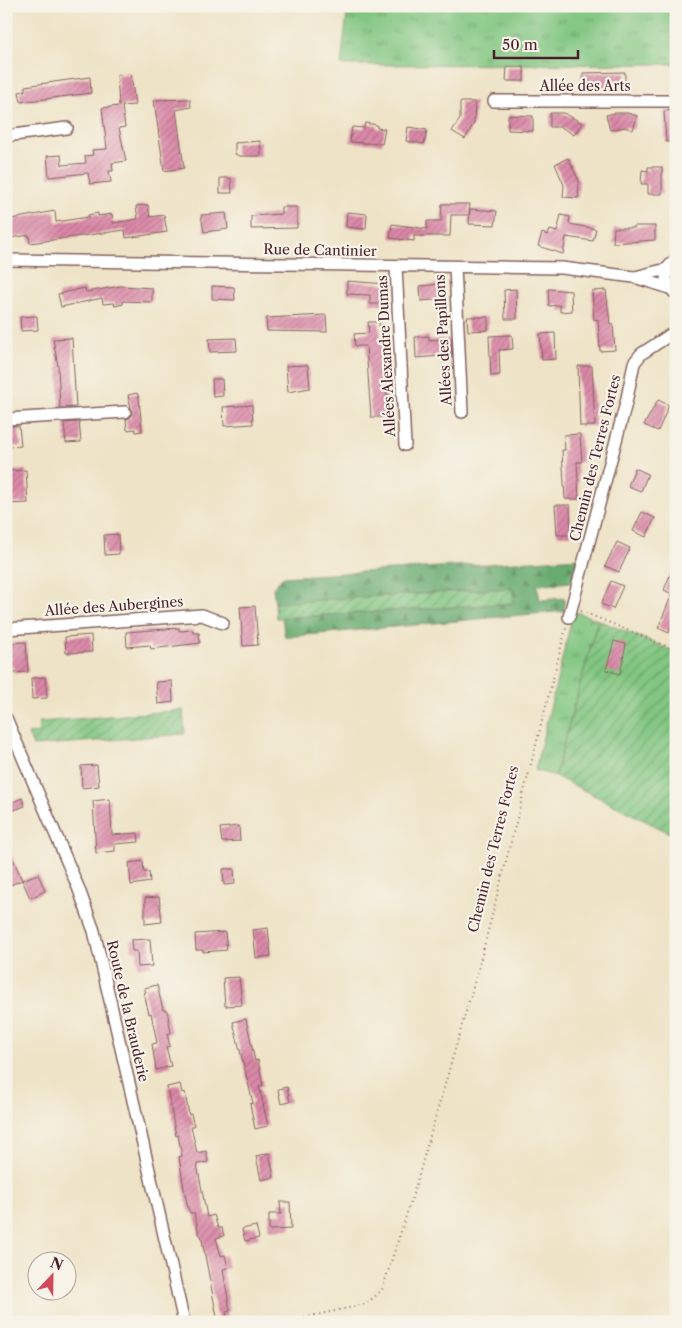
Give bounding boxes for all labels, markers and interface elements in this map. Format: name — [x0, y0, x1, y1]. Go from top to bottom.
scale bar — [494, 28, 578, 60]
text: 50 m — [502, 35, 538, 54]
street label: Allée des Arts — [538, 77, 631, 95]
street label: Rue de Cantinier — [263, 240, 377, 260]
street label: Allées des Papillons — [431, 274, 455, 407]
street label: Allées Alexandre Dumas — [373, 275, 399, 438]
street label: Chemin des Terres Fortes — [566, 373, 624, 543]
street label: Allée des Aubergines — [43, 592, 184, 620]
street label: Chemin des Terres Fortes — [464, 764, 522, 934]
street label: Route de la Brauderie — [103, 938, 153, 1084]
north arrow — [28, 1250, 78, 1300]
text: N — [48, 1253, 66, 1275]

